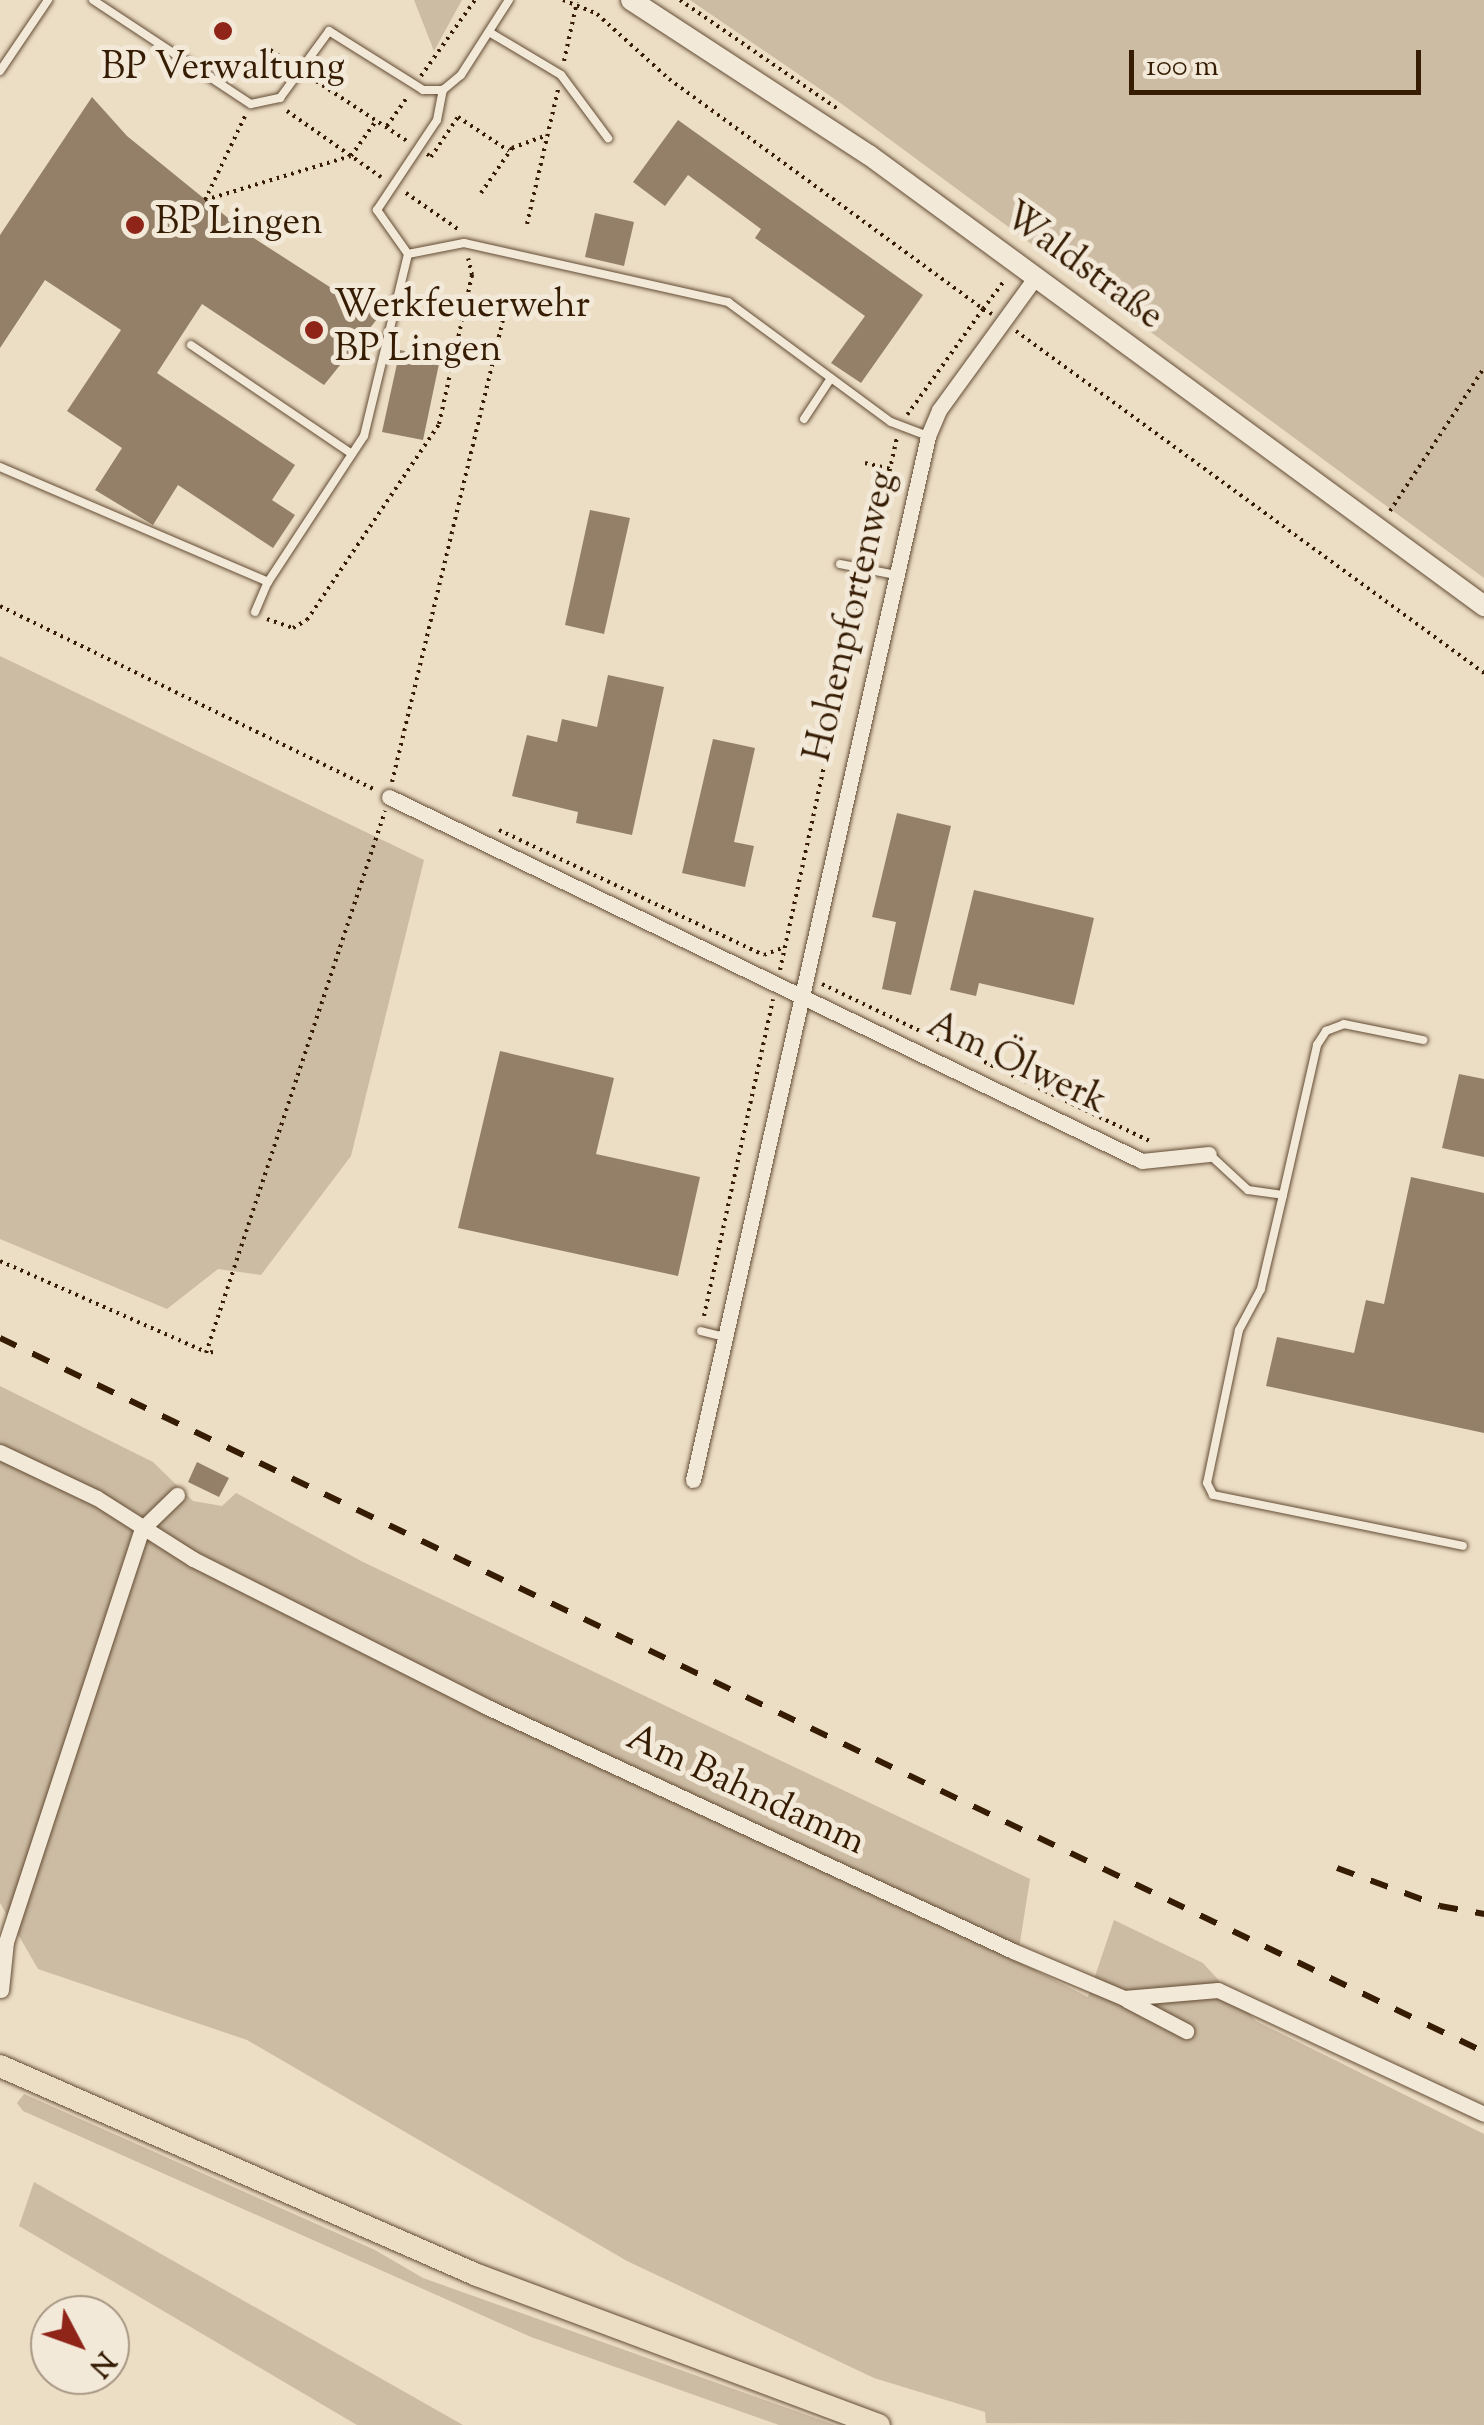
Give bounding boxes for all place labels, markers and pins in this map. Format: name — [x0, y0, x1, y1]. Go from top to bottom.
marker: BP Verwaltung — [212, 20, 234, 42]
place label: BP Verwaltung — [101, 47, 345, 93]
place label: BP Lingen — [155, 202, 323, 248]
marker: BP Lingen — [124, 214, 146, 236]
place label: Werkfeuerwehr BP Lingen — [334, 285, 590, 374]
marker: Werkfeuerwehr BP Lingen — [303, 319, 325, 341]

